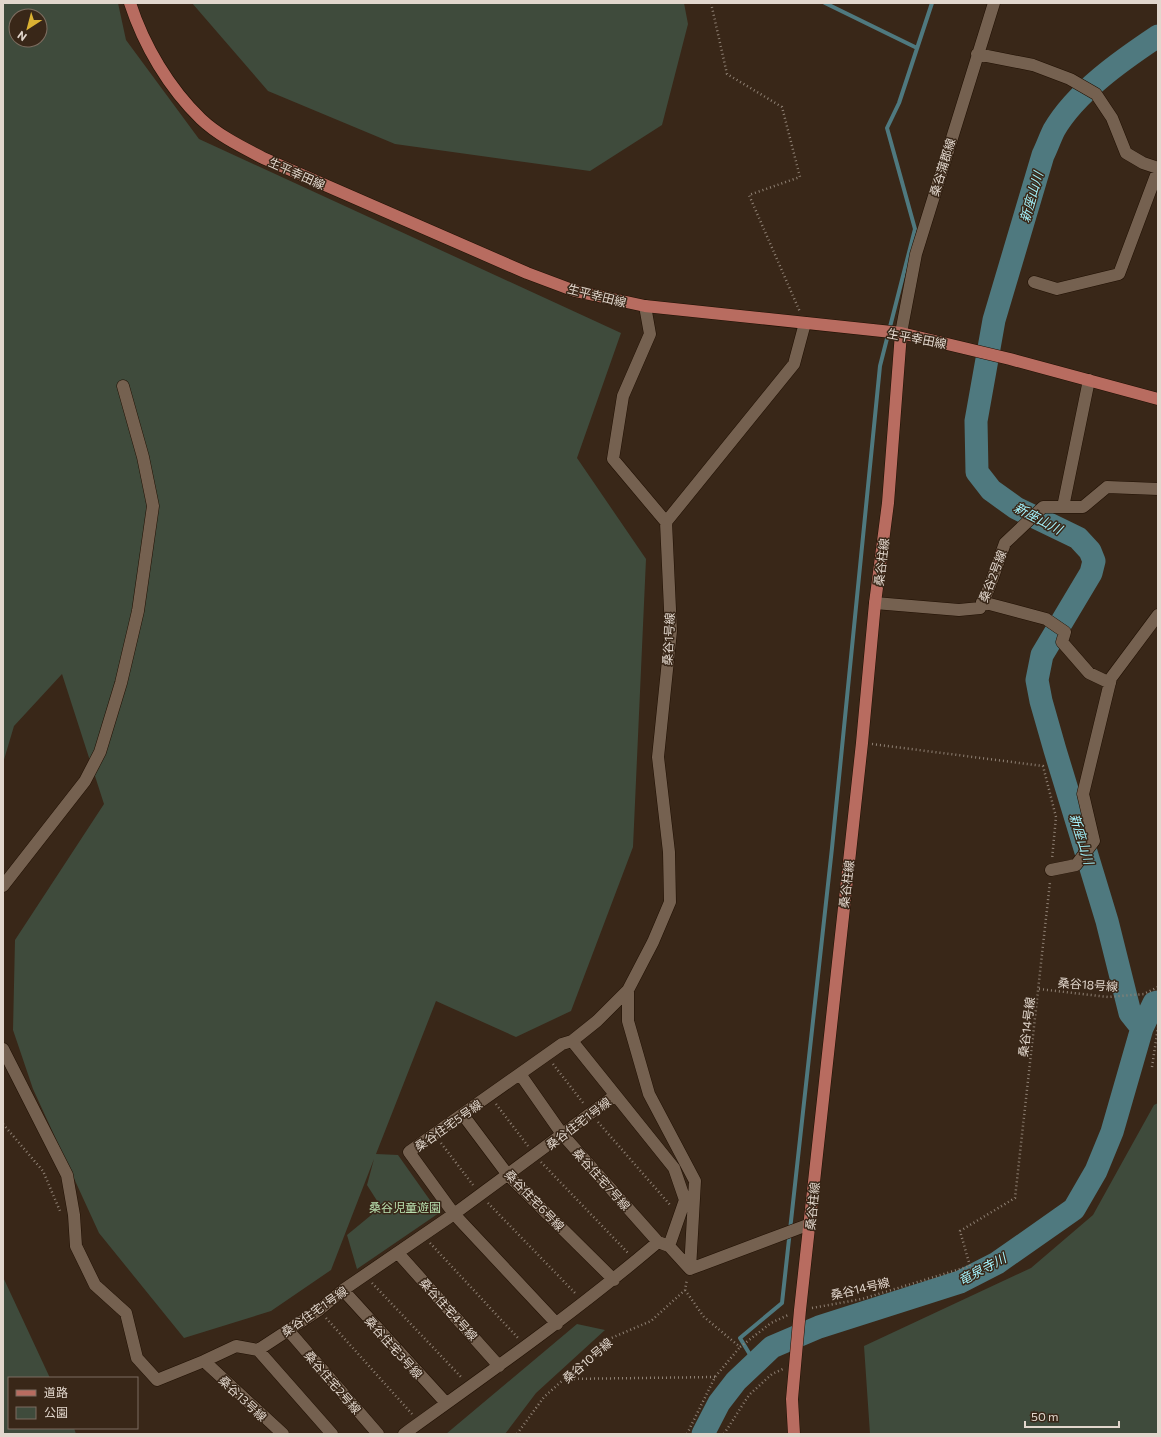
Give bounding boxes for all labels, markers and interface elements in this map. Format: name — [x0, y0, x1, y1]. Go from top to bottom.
north arrow — [8, 8, 48, 48]
text: N — [15, 29, 29, 44]
street label: 桑谷蒲郡線 — [927, 136, 957, 198]
street label: 生平幸田線 — [267, 154, 327, 192]
water label: 新座山川 — [1016, 168, 1046, 224]
street label: 生平幸田線 — [566, 281, 628, 309]
street label: 生平幸田線 — [886, 325, 948, 351]
water label: 新座山川 — [1011, 499, 1066, 538]
street label: 桑谷柱線 — [871, 537, 891, 587]
street label: 桑谷2号線 — [976, 548, 1008, 604]
street label: 桑谷1号線 — [660, 612, 676, 666]
water label: 新座山川 — [1067, 812, 1098, 868]
street label: 桑谷柱線 — [836, 859, 856, 909]
street label: 桑谷18号線 — [1057, 975, 1119, 993]
street label: 桑谷14号線 — [1015, 996, 1037, 1058]
street label: 桑谷住宅1号線 — [543, 1094, 613, 1152]
street label: 桑谷住宅5号線 — [412, 1097, 484, 1153]
street label: 桑谷住宅7号線 — [571, 1145, 633, 1213]
street label: 桑谷住宅6号線 — [502, 1167, 568, 1233]
street label: 桑谷柱線 — [803, 1181, 821, 1231]
park label: 桑谷児童遊園 — [369, 1200, 441, 1214]
water label: 竜泉寺川 — [955, 1249, 1010, 1288]
street label: 桑谷14号線 — [829, 1274, 891, 1302]
street label: 桑谷住宅4号線 — [417, 1275, 481, 1343]
street label: 桑谷住宅1号線 — [278, 1283, 350, 1339]
street label: 桑谷住宅3号線 — [362, 1313, 426, 1381]
street label: 桑谷10号線 — [559, 1335, 615, 1385]
street label: 桑谷住宅2号線 — [302, 1348, 364, 1416]
street label: 桑谷13号線 — [216, 1372, 270, 1424]
legend — [8, 1377, 138, 1429]
text: 道路 — [44, 1385, 68, 1399]
scale bar — [1025, 1403, 1119, 1429]
text: 公園 — [44, 1405, 68, 1419]
text: 50 m — [1031, 1409, 1059, 1423]

